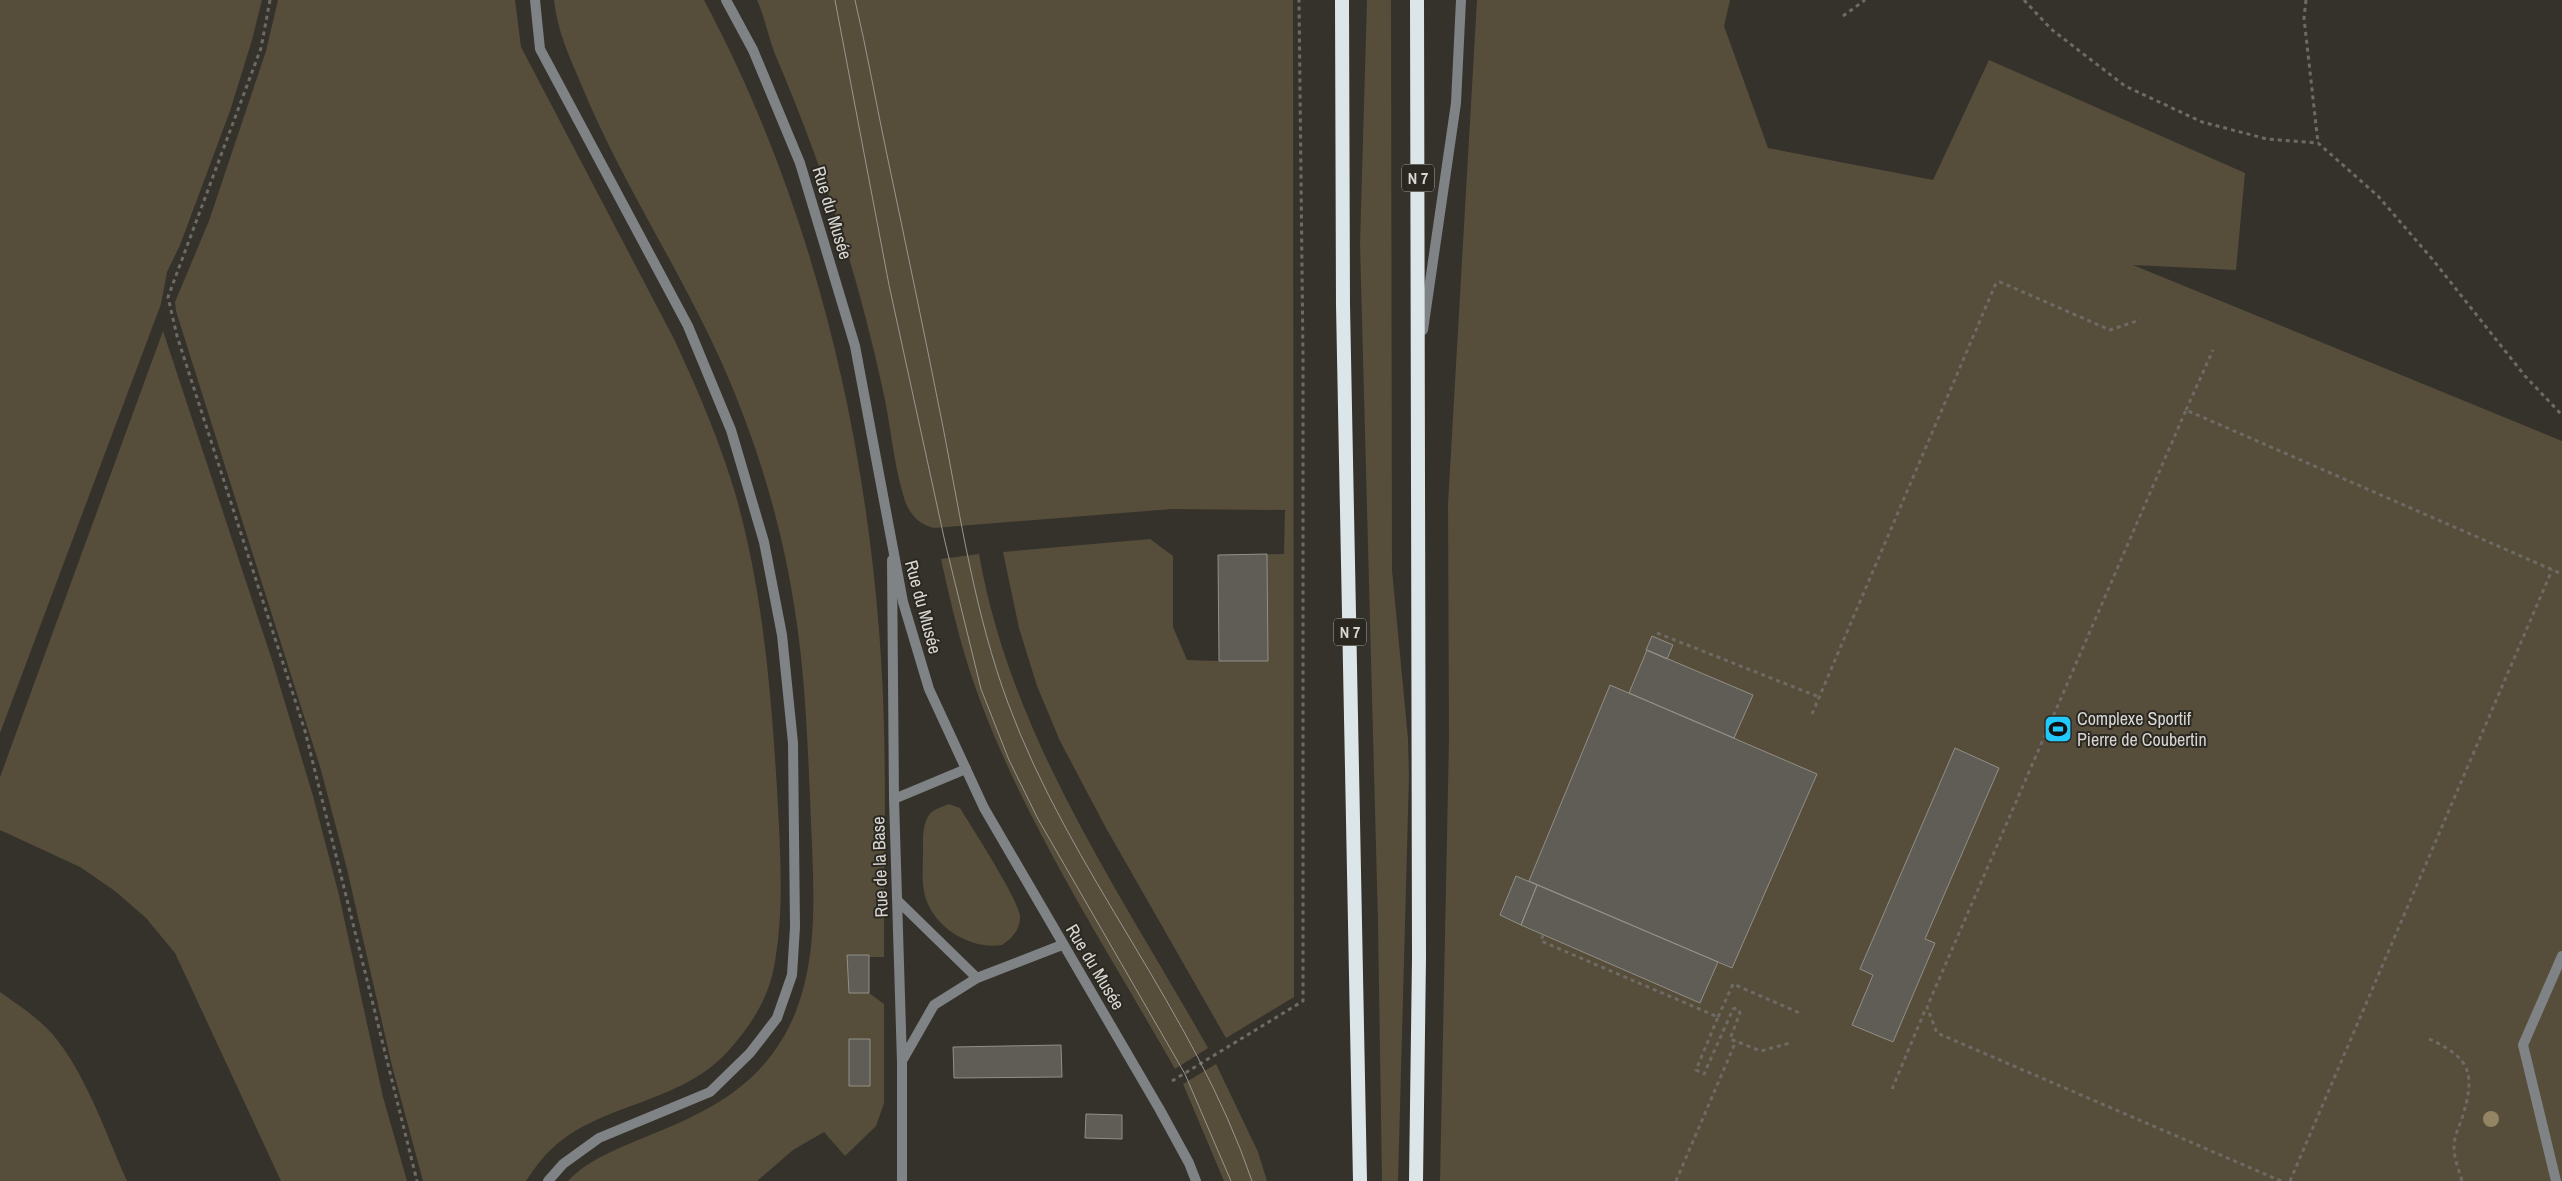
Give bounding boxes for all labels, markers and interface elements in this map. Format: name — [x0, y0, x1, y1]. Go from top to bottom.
street label: Rue du Musée — [806, 163, 858, 262]
road number: N 7 — [1402, 164, 1434, 192]
street label: Rue du Musée — [899, 557, 948, 656]
road number: N 7 — [1334, 618, 1366, 646]
place label: Complexe Sportif Pierre de Coubertin — [2077, 706, 2207, 752]
sports icon: Complexe Sportif Pierre de Coubertin — [2043, 714, 2073, 744]
street label: Rue de la Base — [865, 816, 894, 918]
street label: Rue du Musée — [1060, 919, 1131, 1014]

